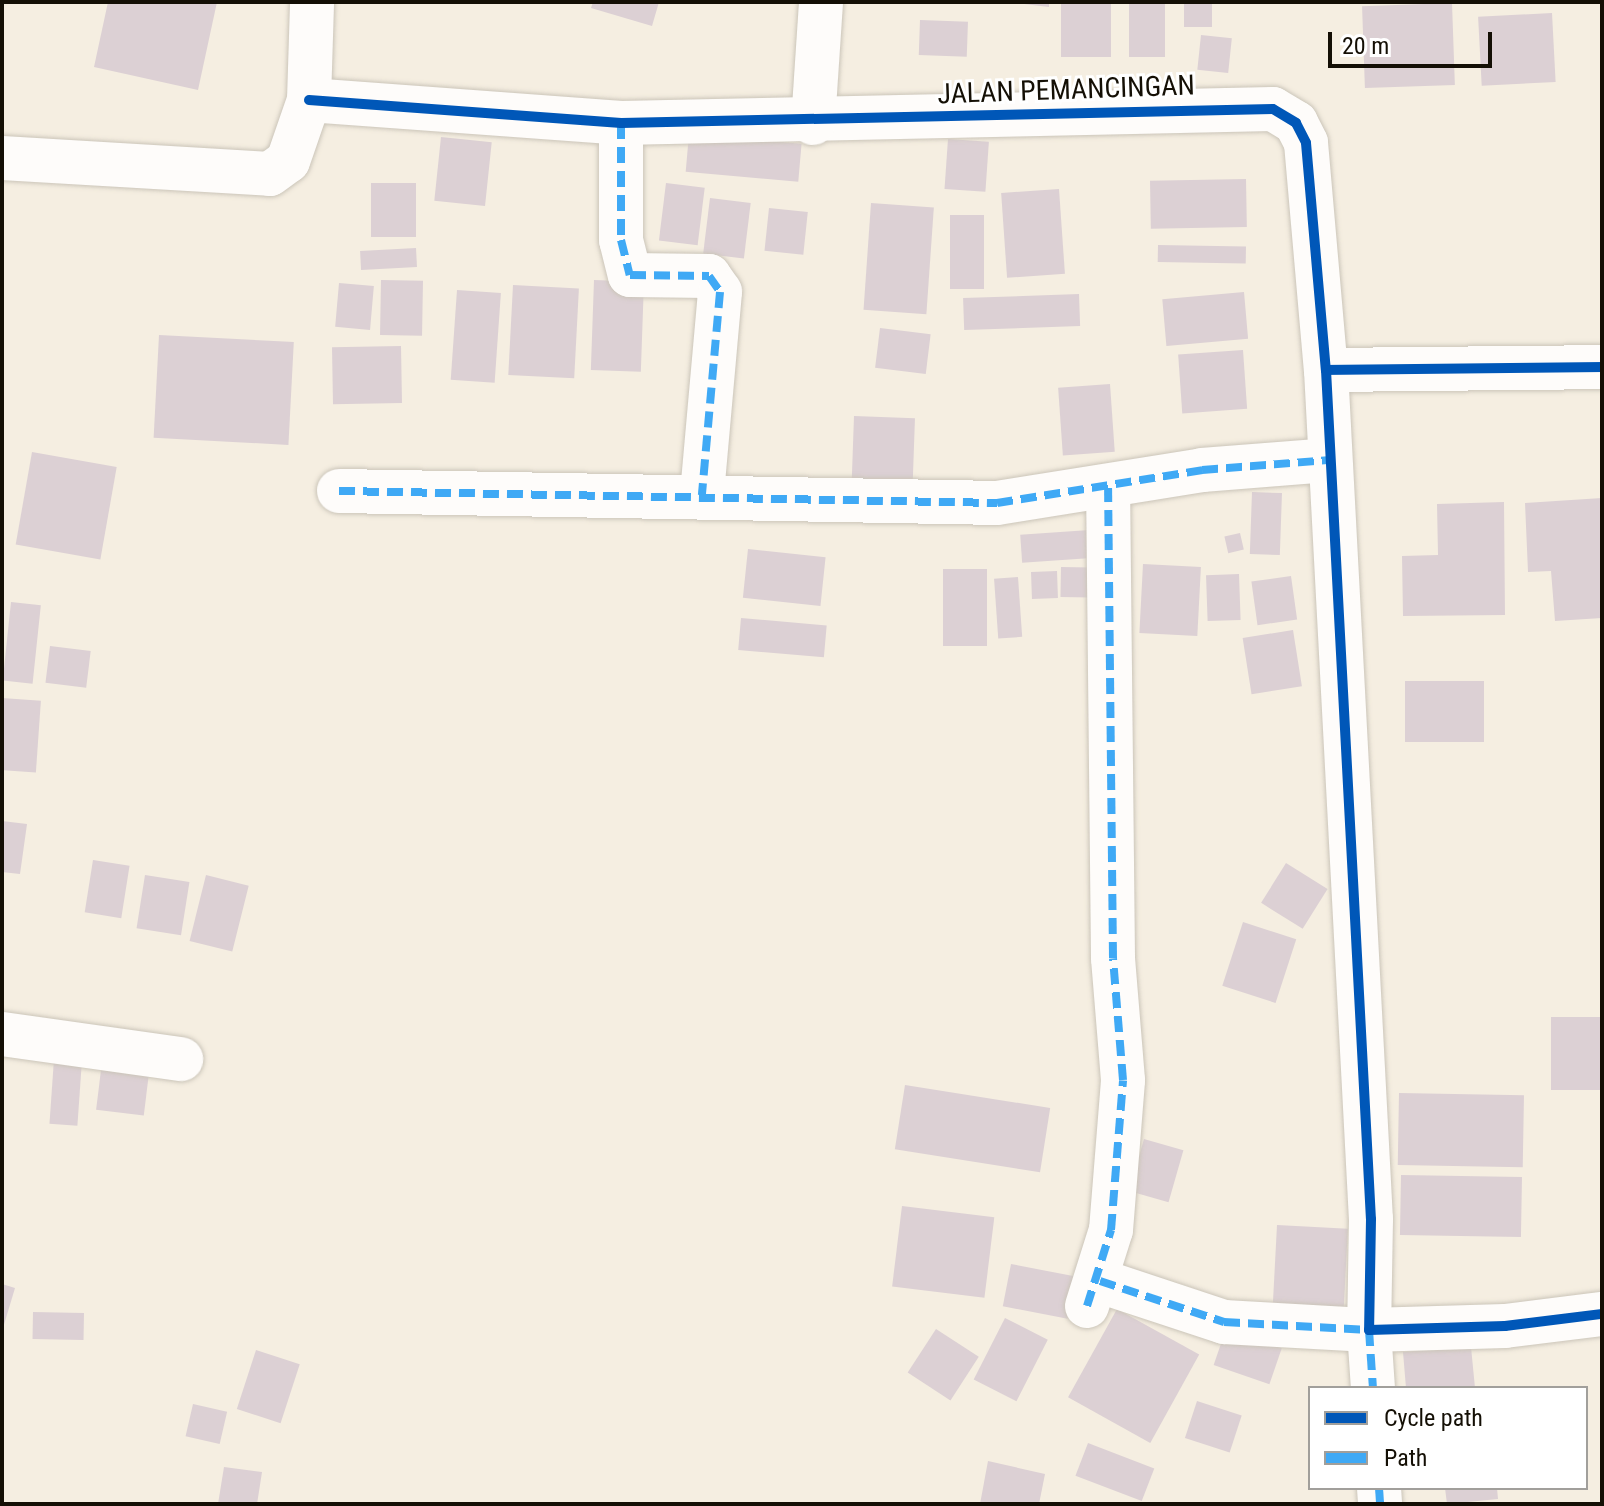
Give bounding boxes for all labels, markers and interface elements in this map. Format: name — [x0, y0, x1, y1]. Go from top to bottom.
scale bar — [1332, 16, 1496, 66]
text: 20 m — [1342, 32, 1389, 60]
street label: JALAN PEMANCINGAN — [937, 69, 1195, 111]
legend — [1308, 1386, 1588, 1490]
text: Cycle path — [1384, 1404, 1483, 1432]
text: Path — [1384, 1444, 1427, 1472]

